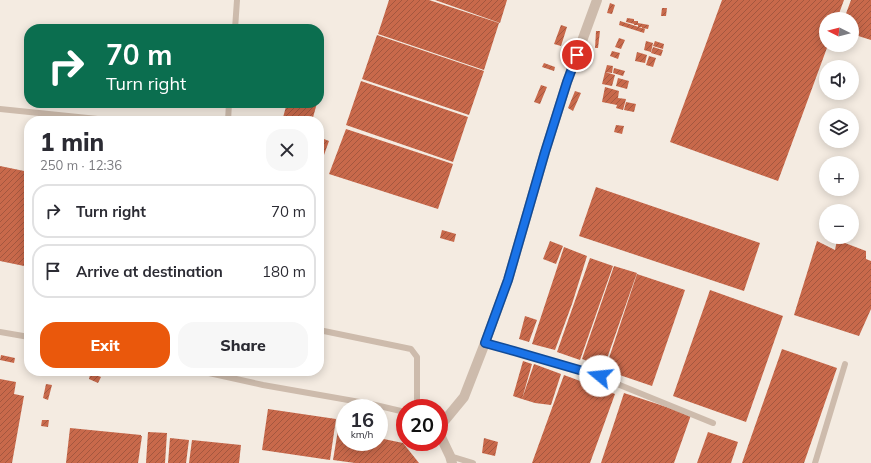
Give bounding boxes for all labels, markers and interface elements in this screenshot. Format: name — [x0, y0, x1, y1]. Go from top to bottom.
north arrow — [819, 12, 859, 52]
map controls — [819, 12, 859, 244]
text: 70 m — [106, 37, 172, 72]
pin — [560, 38, 594, 72]
icon: right — [40, 40, 92, 92]
icon: arrive — [566, 44, 588, 66]
button: sound — [819, 60, 859, 100]
text: Turn right — [106, 72, 186, 95]
button: layers — [819, 108, 859, 148]
text: 1 min — [40, 127, 104, 157]
button: close — [266, 129, 308, 171]
button: + — [819, 156, 859, 196]
text: 250 m · 12:36 — [40, 157, 122, 173]
icon: right — [42, 200, 64, 222]
text: Turn right — [76, 202, 146, 221]
text: 70 m — [271, 202, 306, 221]
button: − — [819, 204, 859, 244]
icon: arrive — [42, 260, 64, 282]
text: Arrive at destination — [76, 262, 223, 281]
text: 180 m — [262, 262, 306, 281]
button: Exit — [40, 322, 170, 368]
button: Share — [178, 322, 308, 368]
position arrow — [579, 355, 621, 397]
speed limit sign: 20 — [396, 399, 448, 451]
text: 16 — [350, 407, 374, 432]
text: km/h — [351, 428, 373, 441]

